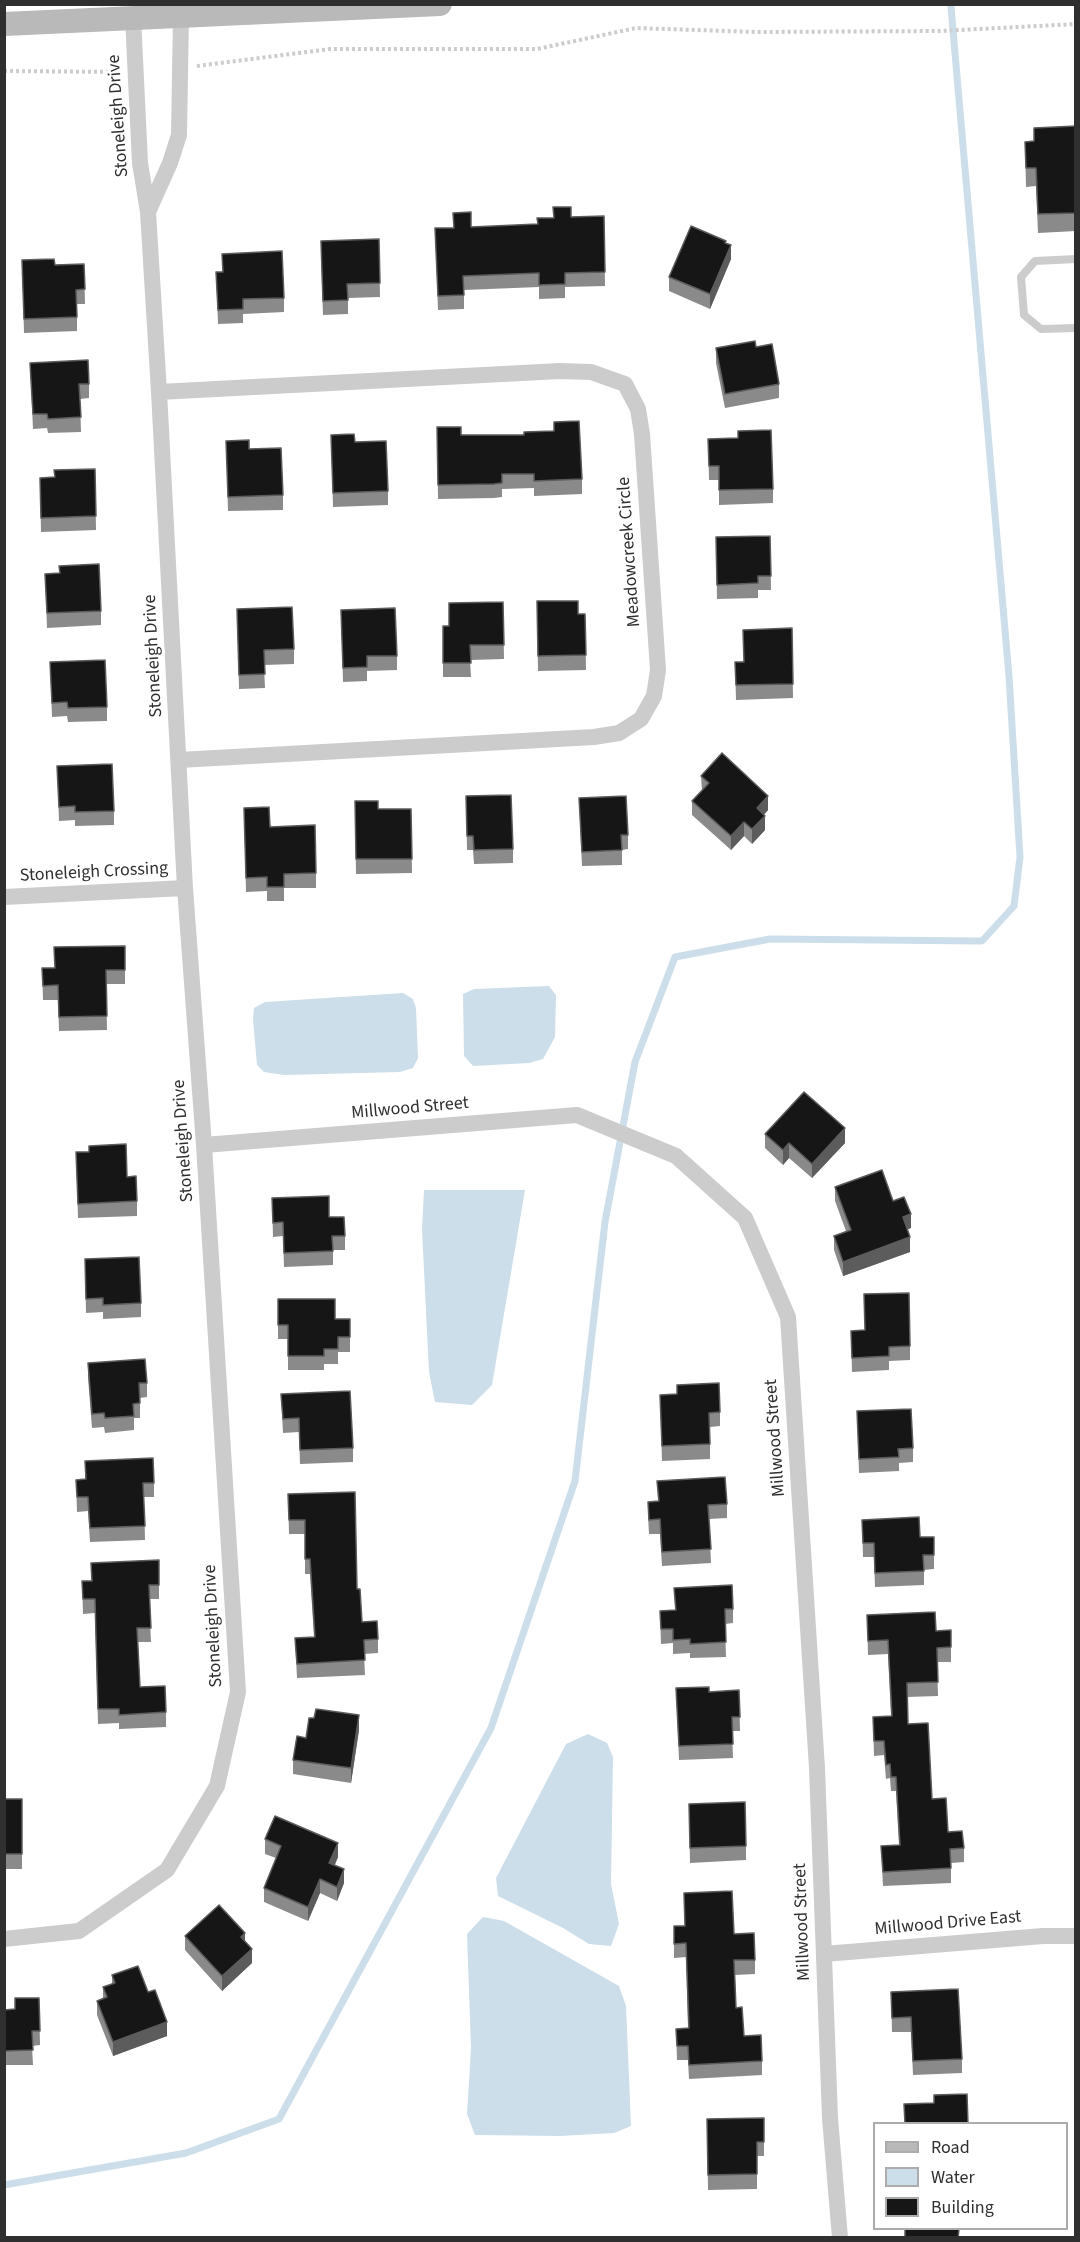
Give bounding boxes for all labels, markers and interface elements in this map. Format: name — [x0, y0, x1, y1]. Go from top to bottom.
street label: Stoneleigh Drive — [104, 54, 134, 178]
street label: Meadowcreek Circle — [614, 476, 646, 628]
street label: Stoneleigh Drive — [140, 594, 168, 718]
street label: Stoneleigh Crossing — [19, 858, 169, 888]
street label: Stoneleigh Drive — [169, 1079, 199, 1203]
street label: Millwood Street — [350, 1093, 470, 1125]
street label: Millwood Street — [761, 1379, 791, 1497]
street label: Stoneleigh Drive — [200, 1564, 228, 1688]
street label: Millwood Street — [790, 1863, 816, 1981]
street label: Millwood Drive East — [874, 1907, 1022, 1941]
legend — [873, 2122, 1068, 2230]
text: Road — [931, 2135, 970, 2160]
text: Water — [931, 2165, 975, 2190]
text: Building — [931, 2195, 994, 2220]

